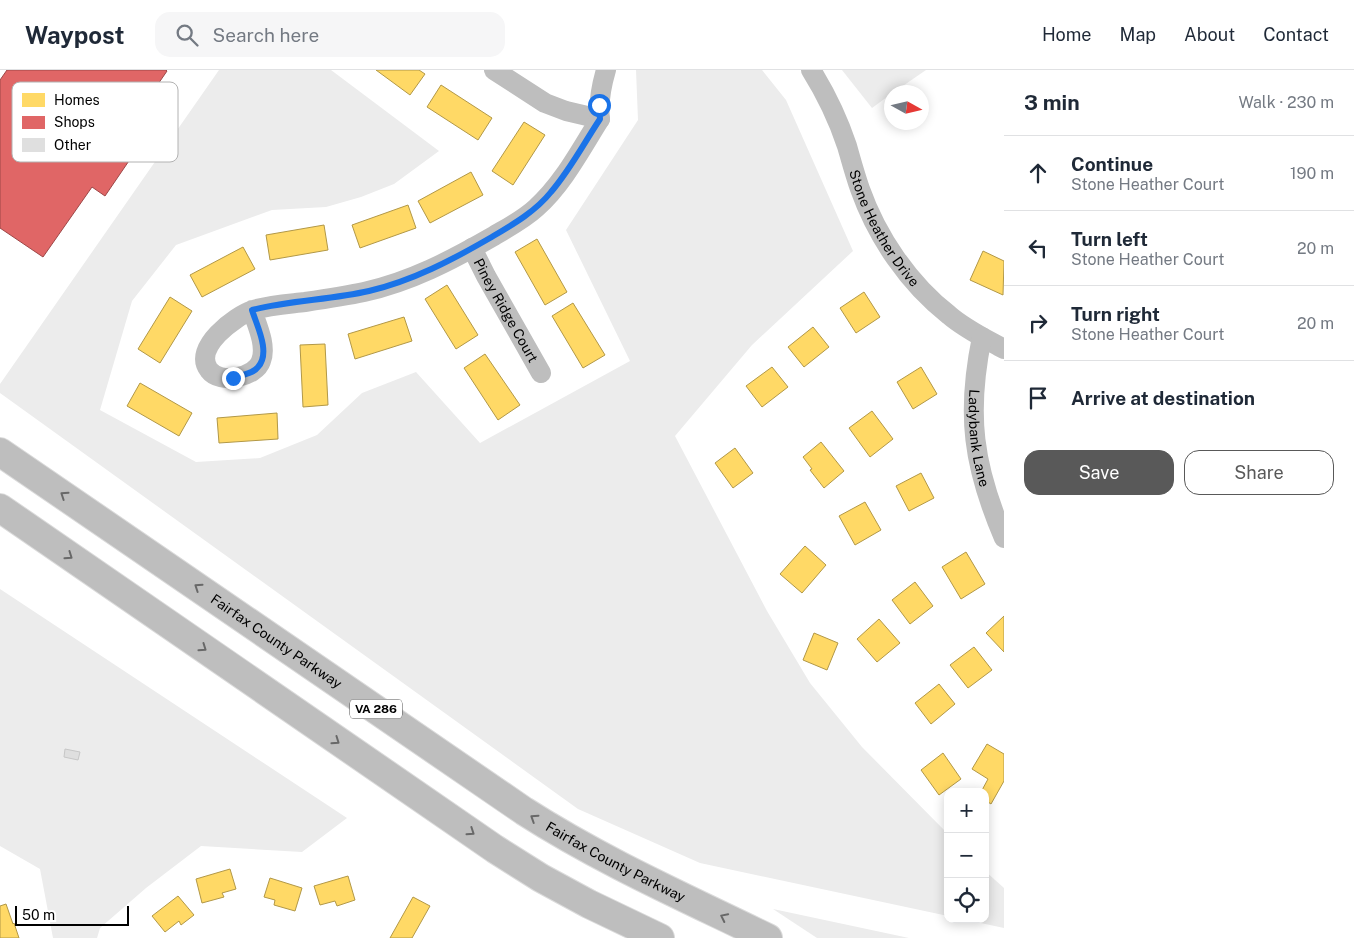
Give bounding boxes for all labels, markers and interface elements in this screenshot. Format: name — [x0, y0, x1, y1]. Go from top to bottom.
search box — [155, 12, 505, 57]
text: Waypost — [25, 21, 125, 49]
icon: search — [173, 21, 201, 49]
text: Search here — [213, 24, 319, 46]
text: Home — [1042, 24, 1092, 45]
text: Map — [1120, 24, 1156, 45]
text: About — [1184, 24, 1235, 45]
text: Contact — [1263, 24, 1329, 45]
legend — [12, 82, 178, 162]
north arrow — [884, 85, 929, 130]
text: 3 min — [1024, 90, 1080, 115]
text: Homes — [54, 92, 100, 108]
text: Walk · 230 m — [1238, 93, 1334, 112]
route start — [588, 94, 611, 117]
text: Shops — [54, 114, 95, 130]
text: Other — [54, 137, 91, 153]
text: Continue — [1071, 153, 1153, 175]
icon: ahead — [1024, 159, 1052, 187]
text: 190 m — [1290, 164, 1334, 183]
street label: Stone Heather Drive — [846, 168, 923, 290]
text: Stone Heather Court — [1071, 175, 1224, 194]
text: Turn left — [1071, 228, 1148, 250]
icon: left — [1024, 234, 1052, 262]
text: 20 m — [1297, 239, 1334, 258]
text: Stone Heather Court — [1071, 250, 1224, 269]
street label: Piney Ridge Court — [471, 256, 541, 365]
text: Turn right — [1071, 303, 1160, 325]
icon: right — [1024, 309, 1052, 337]
text: 20 m — [1297, 314, 1334, 333]
text: Stone Heather Court — [1071, 325, 1224, 344]
route end — [222, 367, 245, 390]
icon: arrive — [1024, 384, 1052, 412]
text: Arrive at destination — [1071, 387, 1255, 409]
street label: Ladybank Lane — [966, 389, 993, 489]
button: Save — [1024, 450, 1174, 495]
button: Share — [1184, 450, 1334, 495]
one-way arrow — [60, 492, 69, 501]
one-way arrow — [63, 550, 73, 559]
one-way arrow — [194, 584, 203, 593]
street label: Fairfax County Parkway — [208, 591, 345, 692]
one-way arrow — [197, 642, 206, 651]
road number: VA 286 — [350, 700, 402, 718]
one-way arrow — [330, 735, 340, 744]
map controls — [944, 788, 989, 923]
button: + — [944, 788, 989, 833]
one-way arrow — [530, 814, 539, 824]
street label: Fairfax County Parkway — [543, 818, 688, 905]
one-way arrow — [465, 826, 474, 835]
button: − — [944, 833, 989, 878]
button: locate — [944, 878, 989, 923]
scale bar — [15, 903, 129, 926]
text: 50 m — [22, 907, 55, 923]
one-way arrow — [720, 913, 729, 923]

